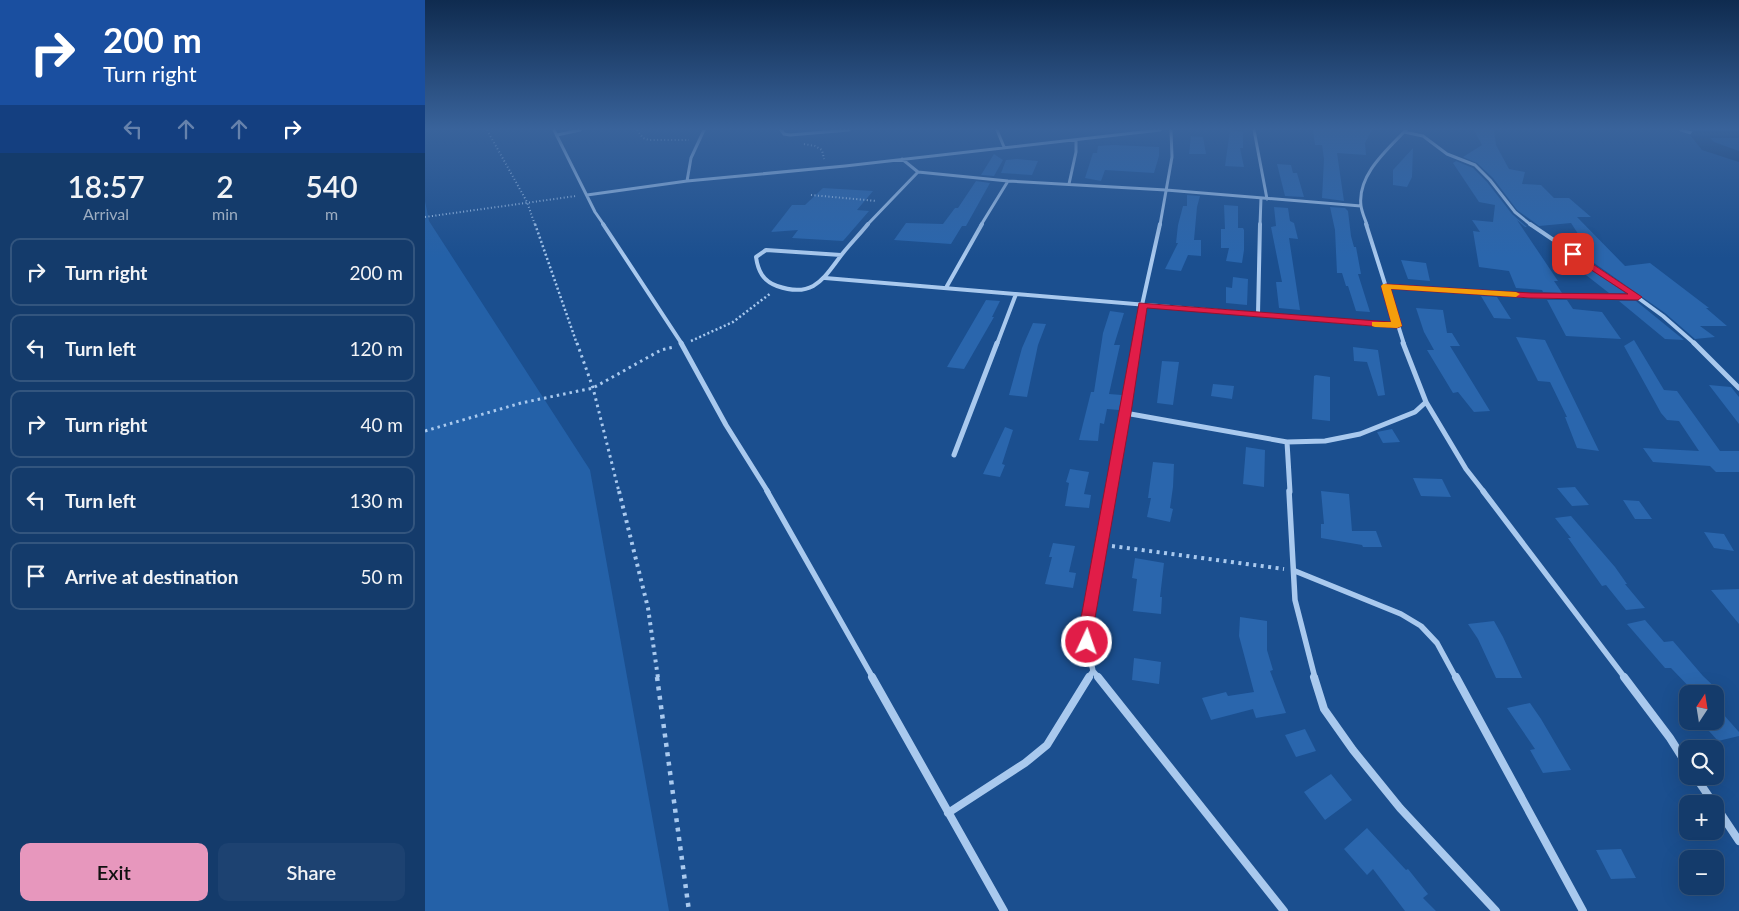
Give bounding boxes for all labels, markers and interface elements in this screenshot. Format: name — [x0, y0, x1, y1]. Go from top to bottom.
text: 200 m — [103, 18, 202, 60]
icon: right — [20, 20, 85, 85]
text: Turn right — [103, 60, 197, 87]
icon: left — [119, 115, 147, 143]
icon: ahead — [172, 115, 200, 143]
icon: ahead — [225, 115, 253, 143]
icon: right — [278, 115, 306, 143]
text: 18:57 — [67, 168, 145, 204]
text: 2 — [216, 168, 234, 204]
text: 540 — [305, 168, 358, 204]
text: Arrival — [83, 204, 129, 223]
text: min — [212, 204, 238, 223]
text: m — [325, 204, 338, 223]
pin — [1552, 233, 1594, 275]
icon: arrive — [1559, 240, 1587, 268]
icon: right — [22, 258, 50, 286]
text: Turn right — [65, 261, 147, 284]
text: 200 m — [349, 261, 403, 284]
icon: left — [22, 334, 50, 362]
text: Turn left — [65, 337, 136, 360]
text: 120 m — [349, 337, 403, 360]
icon: right — [22, 410, 50, 438]
text: Turn right — [65, 413, 147, 436]
text: 40 m — [360, 413, 403, 436]
icon: left — [22, 486, 50, 514]
text: Turn left — [65, 489, 136, 512]
text: 130 m — [349, 489, 403, 512]
icon: arrive — [22, 562, 50, 590]
text: Arrive at destination — [65, 565, 238, 588]
text: 50 m — [360, 565, 403, 588]
position arrow — [1060, 615, 1112, 667]
north arrow — [1679, 685, 1724, 730]
map controls — [1679, 685, 1724, 895]
button: search — [1679, 740, 1724, 785]
button: + — [1679, 795, 1724, 840]
button: Exit — [20, 843, 208, 901]
button: Share — [218, 843, 405, 901]
button: − — [1679, 850, 1724, 895]

